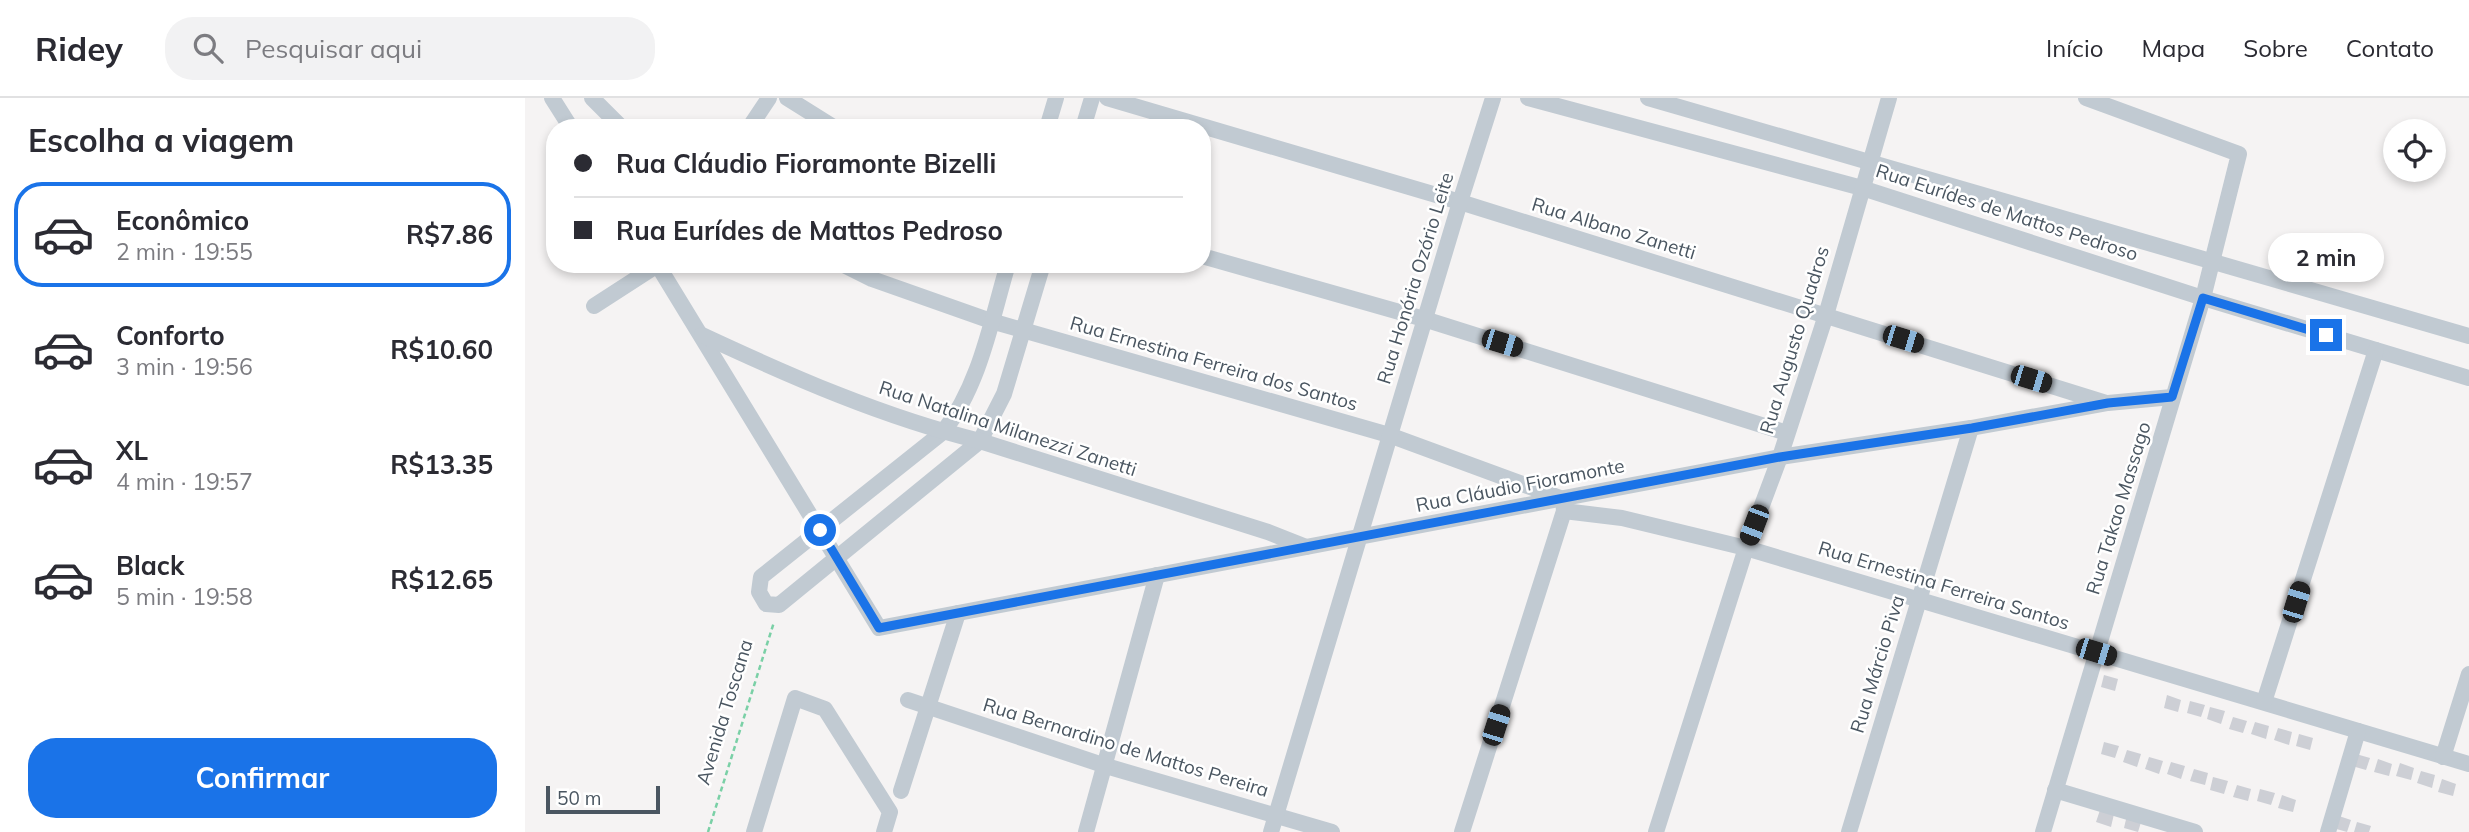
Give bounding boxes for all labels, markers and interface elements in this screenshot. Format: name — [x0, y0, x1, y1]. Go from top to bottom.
search box — [165, 17, 655, 80]
text: Ridey — [35, 28, 123, 69]
icon: search — [189, 29, 227, 67]
text: Pesquisar aqui — [245, 32, 422, 65]
text: Início — [2046, 33, 2103, 63]
text: Mapa — [2141, 33, 2205, 63]
text: Sobre — [2243, 33, 2308, 63]
text: Contato — [2346, 33, 2434, 63]
map controls — [2383, 119, 2446, 182]
button: locate — [2383, 119, 2446, 182]
text: Escolha a viagem — [28, 120, 294, 160]
text: Rua Cláudio Fioramonte Bizelli — [616, 147, 996, 180]
street label: Rua Eurídes de Mattos Pedroso — [1873, 158, 2141, 266]
street label: Rua Honória Ozório Leite — [1371, 169, 1459, 387]
street label: Rua Albano Zanetti — [1529, 192, 1699, 264]
icon: car — [32, 203, 95, 266]
text: Econômico — [116, 204, 249, 237]
text: Rua Eurídes de Mattos Pedroso — [616, 214, 1003, 247]
text: R$7.86 — [406, 218, 493, 251]
callout: 2 min — [2268, 233, 2384, 282]
text: 2 min · 19:55 — [116, 237, 253, 266]
street label: Rua Augusto Quadros — [1754, 243, 1834, 437]
text: 2 min — [2296, 243, 2356, 272]
street label: Rua Ernestina Ferreira dos Santos — [1067, 310, 1361, 416]
icon: car — [32, 318, 95, 381]
text: Conforto — [116, 319, 225, 352]
route end — [2310, 319, 2342, 351]
car — [1880, 323, 1927, 355]
car — [1479, 327, 1526, 359]
text: R$10.60 — [390, 333, 493, 366]
text: 3 min · 19:56 — [116, 352, 253, 381]
car — [2008, 363, 2055, 395]
street label: Rua Natalina Milanezzi Zanetti — [876, 375, 1140, 481]
street label: Rua Takao Massago — [2080, 419, 2156, 597]
icon: car — [32, 433, 95, 496]
text: XL — [116, 434, 148, 467]
text: R$13.35 — [390, 448, 493, 481]
street label: Rua Cláudio Fioramonte — [1414, 453, 1626, 517]
text: 4 min · 19:57 — [116, 467, 253, 496]
car — [1737, 502, 1772, 548]
route start — [804, 514, 836, 546]
street label: Rua Ernestina Ferreira Santos — [1815, 535, 2073, 635]
icon: car — [32, 548, 95, 611]
text: Black — [116, 549, 184, 582]
text: R$12.65 — [390, 563, 493, 596]
car — [2280, 579, 2313, 625]
text: 5 min · 19:58 — [116, 582, 253, 611]
street label: Rua Márcio Piva — [1845, 592, 1909, 736]
street label: Avenida Toscana — [690, 636, 758, 788]
car — [2073, 636, 2120, 668]
street label: Rua Bernardino de Mattos Pereira — [980, 692, 1272, 802]
car — [1480, 702, 1513, 748]
button: Confirmar — [28, 738, 497, 818]
scale bar — [546, 783, 660, 815]
text: 50 m — [557, 786, 601, 810]

